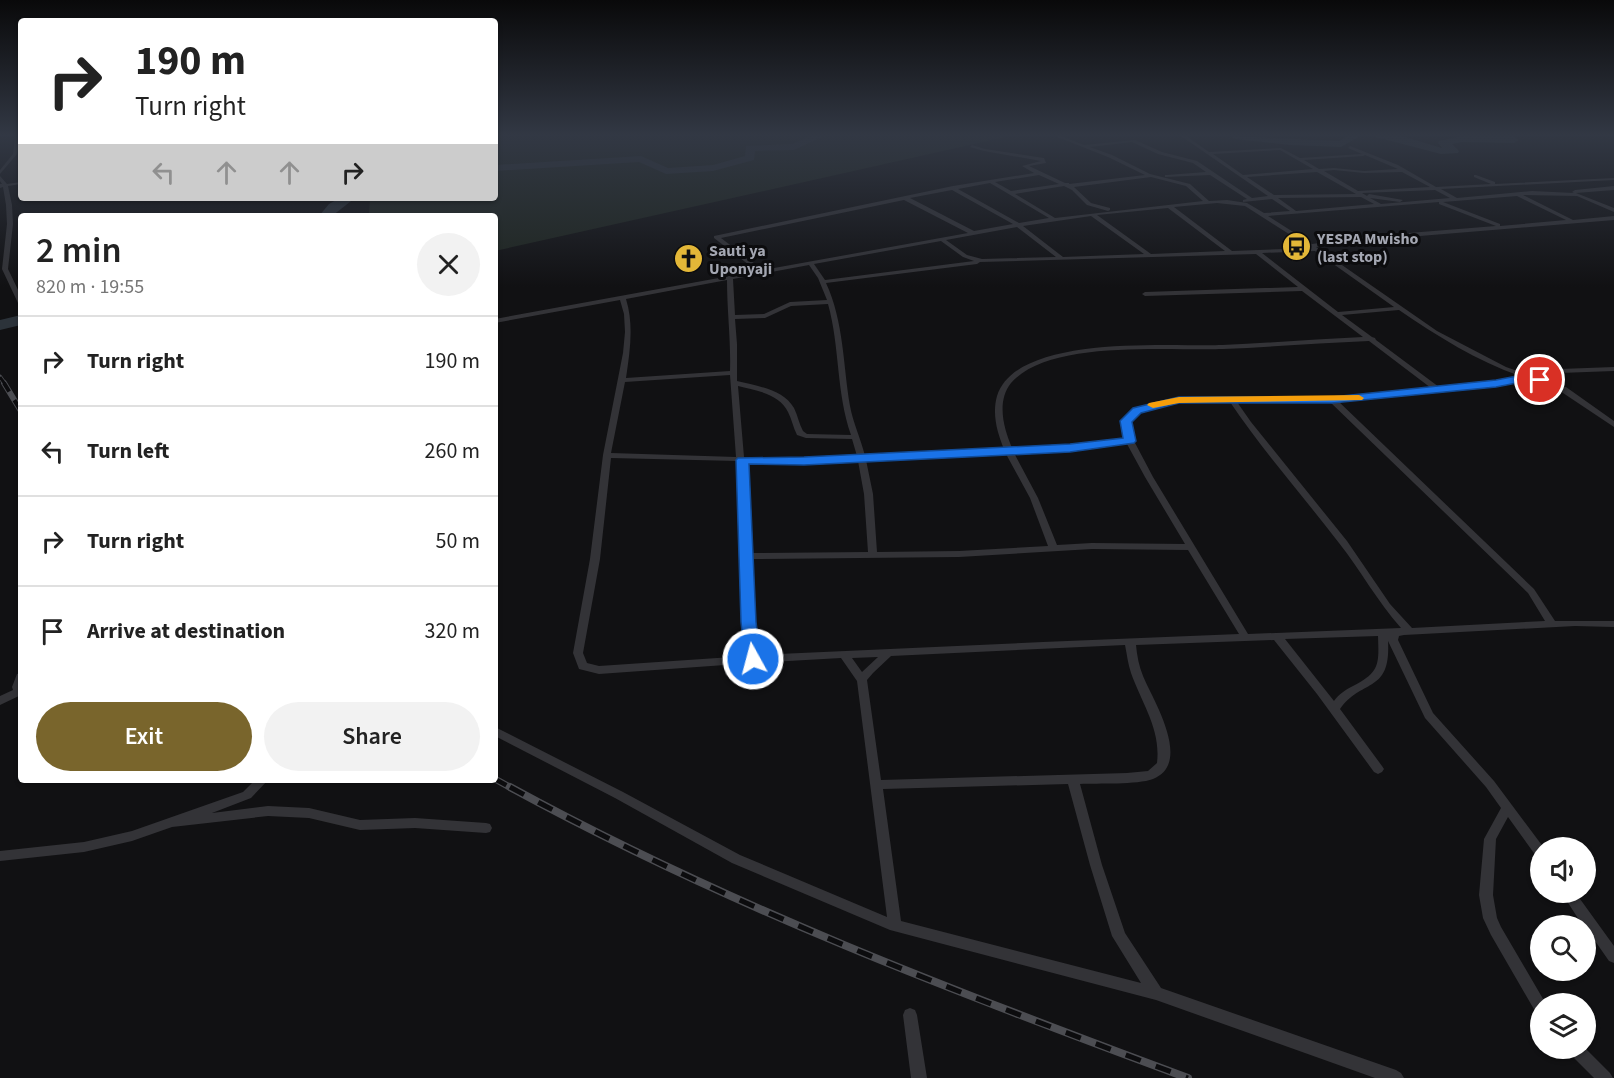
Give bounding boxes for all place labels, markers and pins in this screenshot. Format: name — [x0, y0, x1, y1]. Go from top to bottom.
place label: YESPA Mwisho (last stop) — [1316, 228, 1419, 268]
bus stop icon: YESPA Mwisho (last stop) — [1280, 231, 1312, 263]
place label: Sauti ya Uponyaji — [709, 240, 772, 280]
church icon: Sauti ya Uponyaji — [672, 243, 704, 275]
pin — [1514, 354, 1565, 405]

